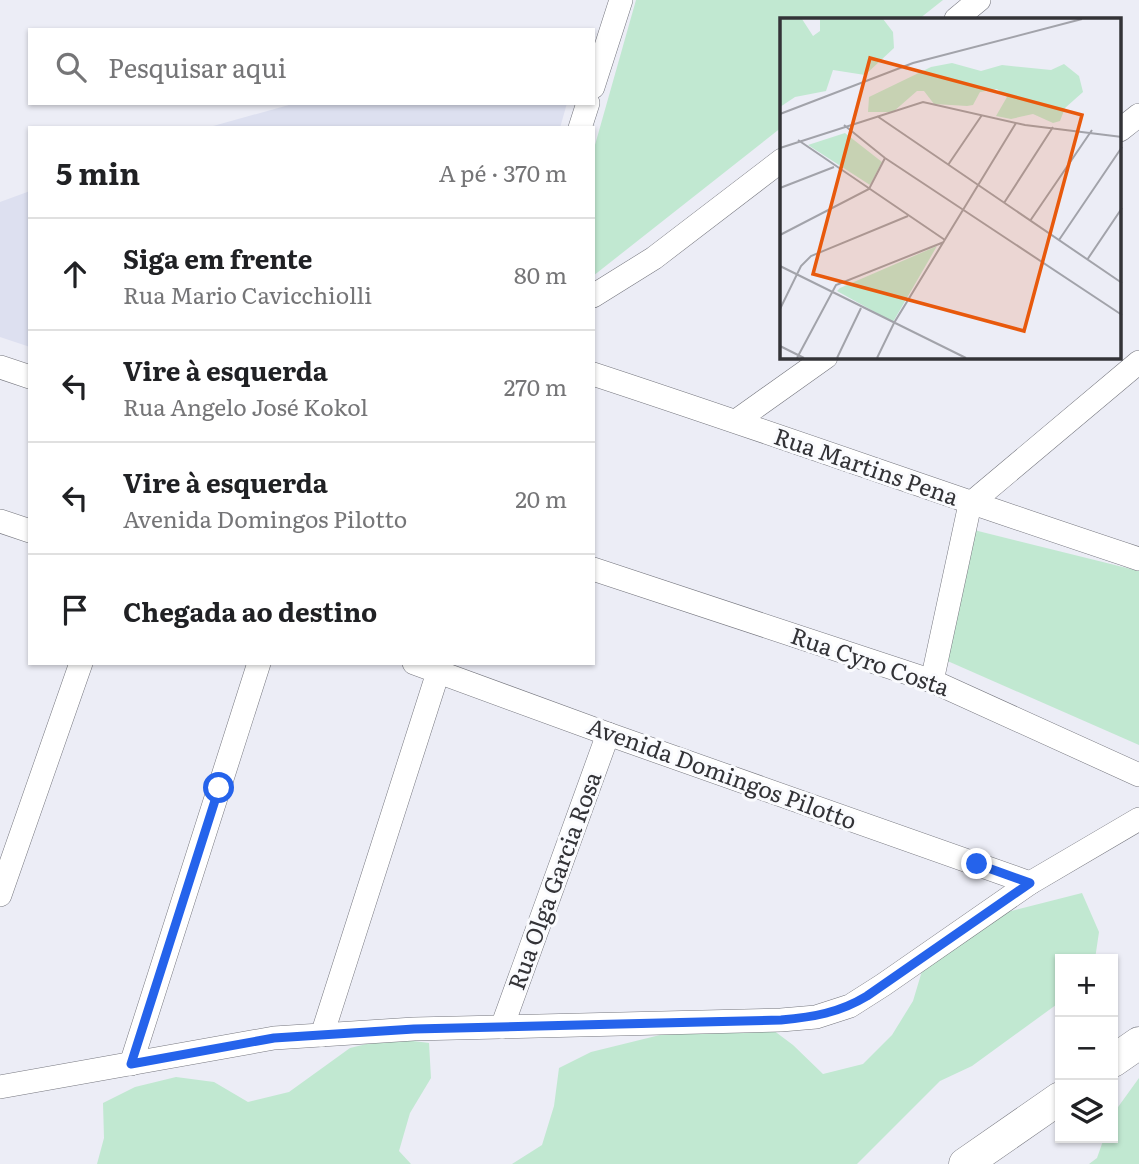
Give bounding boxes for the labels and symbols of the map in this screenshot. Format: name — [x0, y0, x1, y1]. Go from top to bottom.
inset map — [780, 18, 1122, 359]
street label: Rua Martins Pena — [770, 418, 964, 513]
street label: Rua Cyro Costa — [787, 617, 955, 703]
street label: Avenida Domingos Pilotto — [583, 708, 862, 837]
street label: Rua Olga Garcia Rosa — [498, 766, 609, 994]
route start — [203, 772, 234, 803]
route end — [961, 848, 992, 879]

